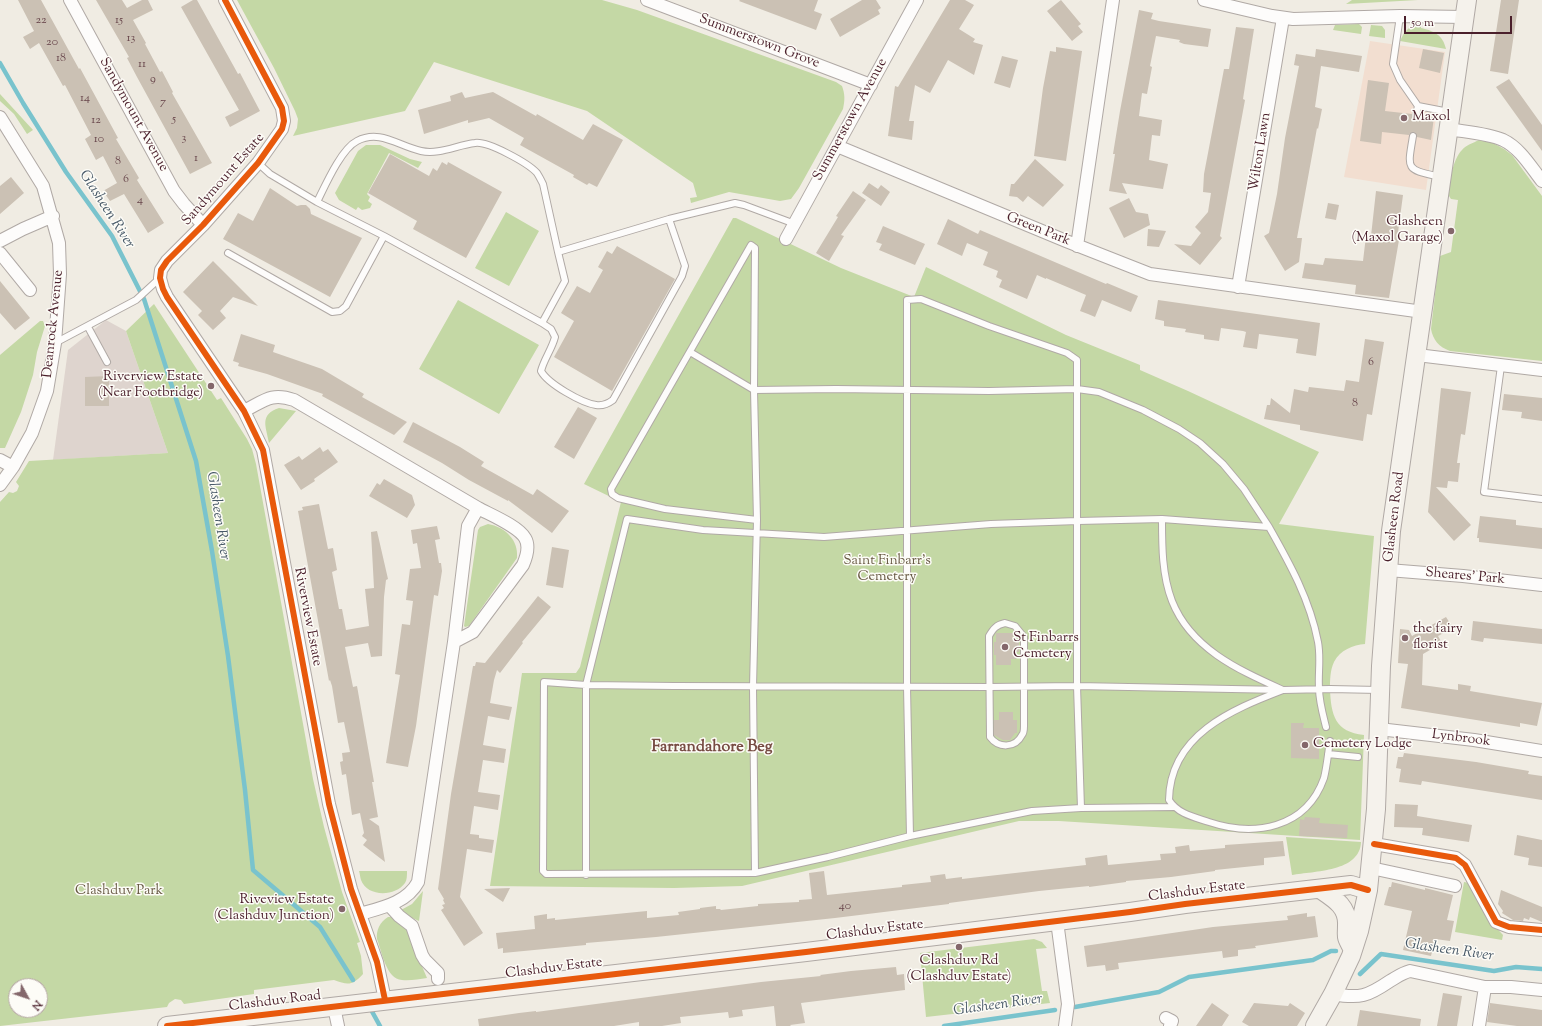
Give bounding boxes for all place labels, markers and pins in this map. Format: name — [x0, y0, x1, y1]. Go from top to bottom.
place label: Maxol — [1412, 110, 1450, 126]
marker: Maxol — [1399, 113, 1409, 123]
place label: Glasheen (Maxol Garage) — [1351, 215, 1443, 248]
marker: Glasheen (Maxol Garage) — [1446, 226, 1456, 236]
place label: Riverview Estate (Near Footbridge) — [98, 370, 203, 402]
marker: Riverview Estate (Near Footbridge) — [206, 381, 216, 391]
place label: the fairy florist — [1413, 622, 1463, 654]
place label: St Finbarrs Cemetery — [1013, 631, 1079, 664]
marker: the fairy florist — [1400, 633, 1410, 643]
marker: St Finbarrs Cemetery — [1000, 642, 1010, 652]
place label: Cemetery Lodge — [1313, 737, 1412, 753]
marker: Cemetery Lodge — [1300, 740, 1310, 750]
place label: Riveview Estate (Clashduv Junction) — [214, 893, 334, 926]
marker: Riveview Estate (Clashduv Junction) — [337, 904, 347, 914]
marker: Clashduv Rd (Clashduv Estate) — [954, 942, 964, 952]
place label: Clashduv Rd (Clashduv Estate) — [907, 954, 1011, 986]

